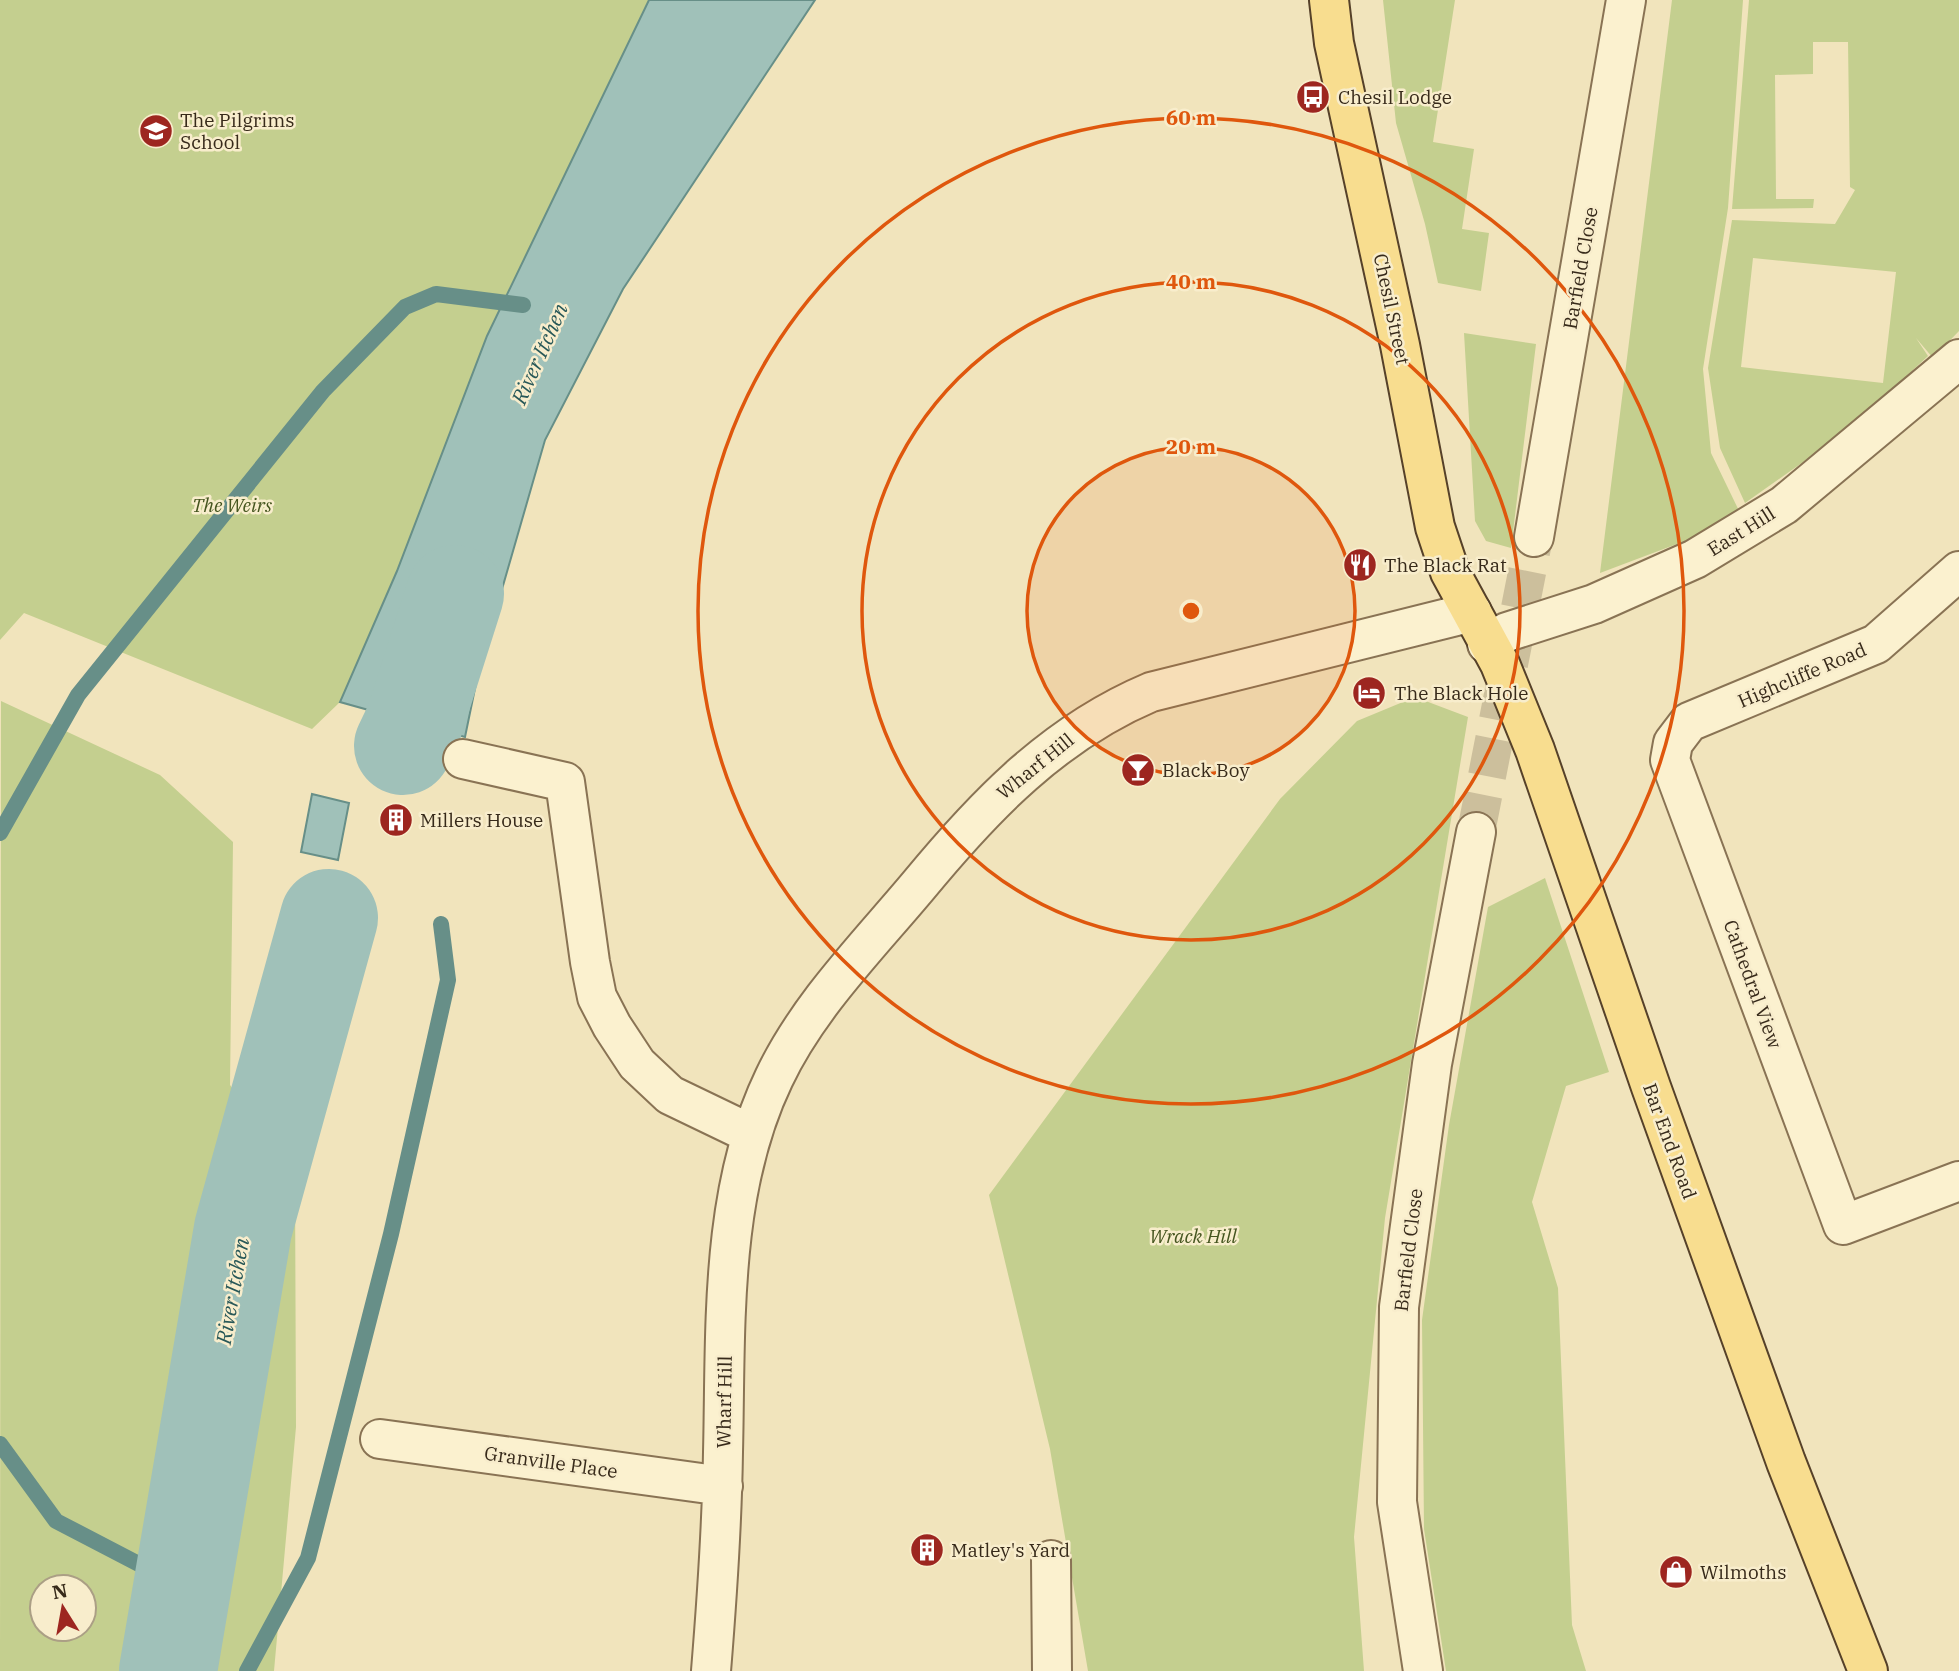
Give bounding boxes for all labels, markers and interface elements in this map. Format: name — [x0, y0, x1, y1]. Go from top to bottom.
bus stop icon: Chesil Lodge — [1294, 78, 1332, 116]
place label: Chesil Lodge — [1338, 85, 1452, 109]
text: 60 m — [1166, 103, 1216, 131]
place label: The Pilgrims School — [180, 108, 295, 154]
school or university icon: The Pilgrims School — [137, 112, 175, 150]
street label: Barfield Close — [1557, 205, 1603, 331]
street label: Chesil Street — [1369, 251, 1416, 367]
text: 40 m — [1166, 267, 1216, 295]
water label: River Itchen — [504, 299, 574, 409]
text: 20 m — [1166, 432, 1216, 460]
park label: The Weirs — [192, 493, 272, 517]
street label: East Hill — [1703, 501, 1779, 561]
restaurant icon: The Black Rat — [1341, 546, 1379, 584]
place label: The Black Rat — [1384, 553, 1507, 577]
centre of rings — [1179, 599, 1203, 623]
street label: Highcliffe Road — [1734, 637, 1870, 713]
hotel icon: The Black Hole — [1350, 674, 1388, 712]
place label: The Black Hole — [1394, 681, 1529, 705]
street label: Wharf Hill — [991, 727, 1079, 804]
bar icon: Black Boy — [1119, 751, 1157, 789]
place label: Black Boy — [1162, 758, 1250, 782]
building icon: Millers House — [377, 801, 415, 839]
place label: Millers House — [420, 808, 543, 832]
street label: Cathedral View — [1719, 917, 1787, 1052]
street label: Bar End Road — [1638, 1080, 1702, 1202]
street label: Barfield Close — [1389, 1187, 1427, 1313]
park label: Wrack Hill — [1149, 1224, 1237, 1248]
water label: River Itchen — [209, 1235, 255, 1347]
street label: Wharf Hill — [711, 1355, 737, 1448]
street label: Granville Place — [483, 1441, 619, 1483]
building icon: Matley's Yard — [908, 1531, 946, 1569]
place label: Matley's Yard — [951, 1538, 1070, 1562]
shop icon: Wilmoths — [1657, 1553, 1695, 1591]
place label: Wilmoths — [1700, 1560, 1786, 1584]
north arrow — [28, 1573, 98, 1643]
text: N — [50, 1578, 69, 1605]

